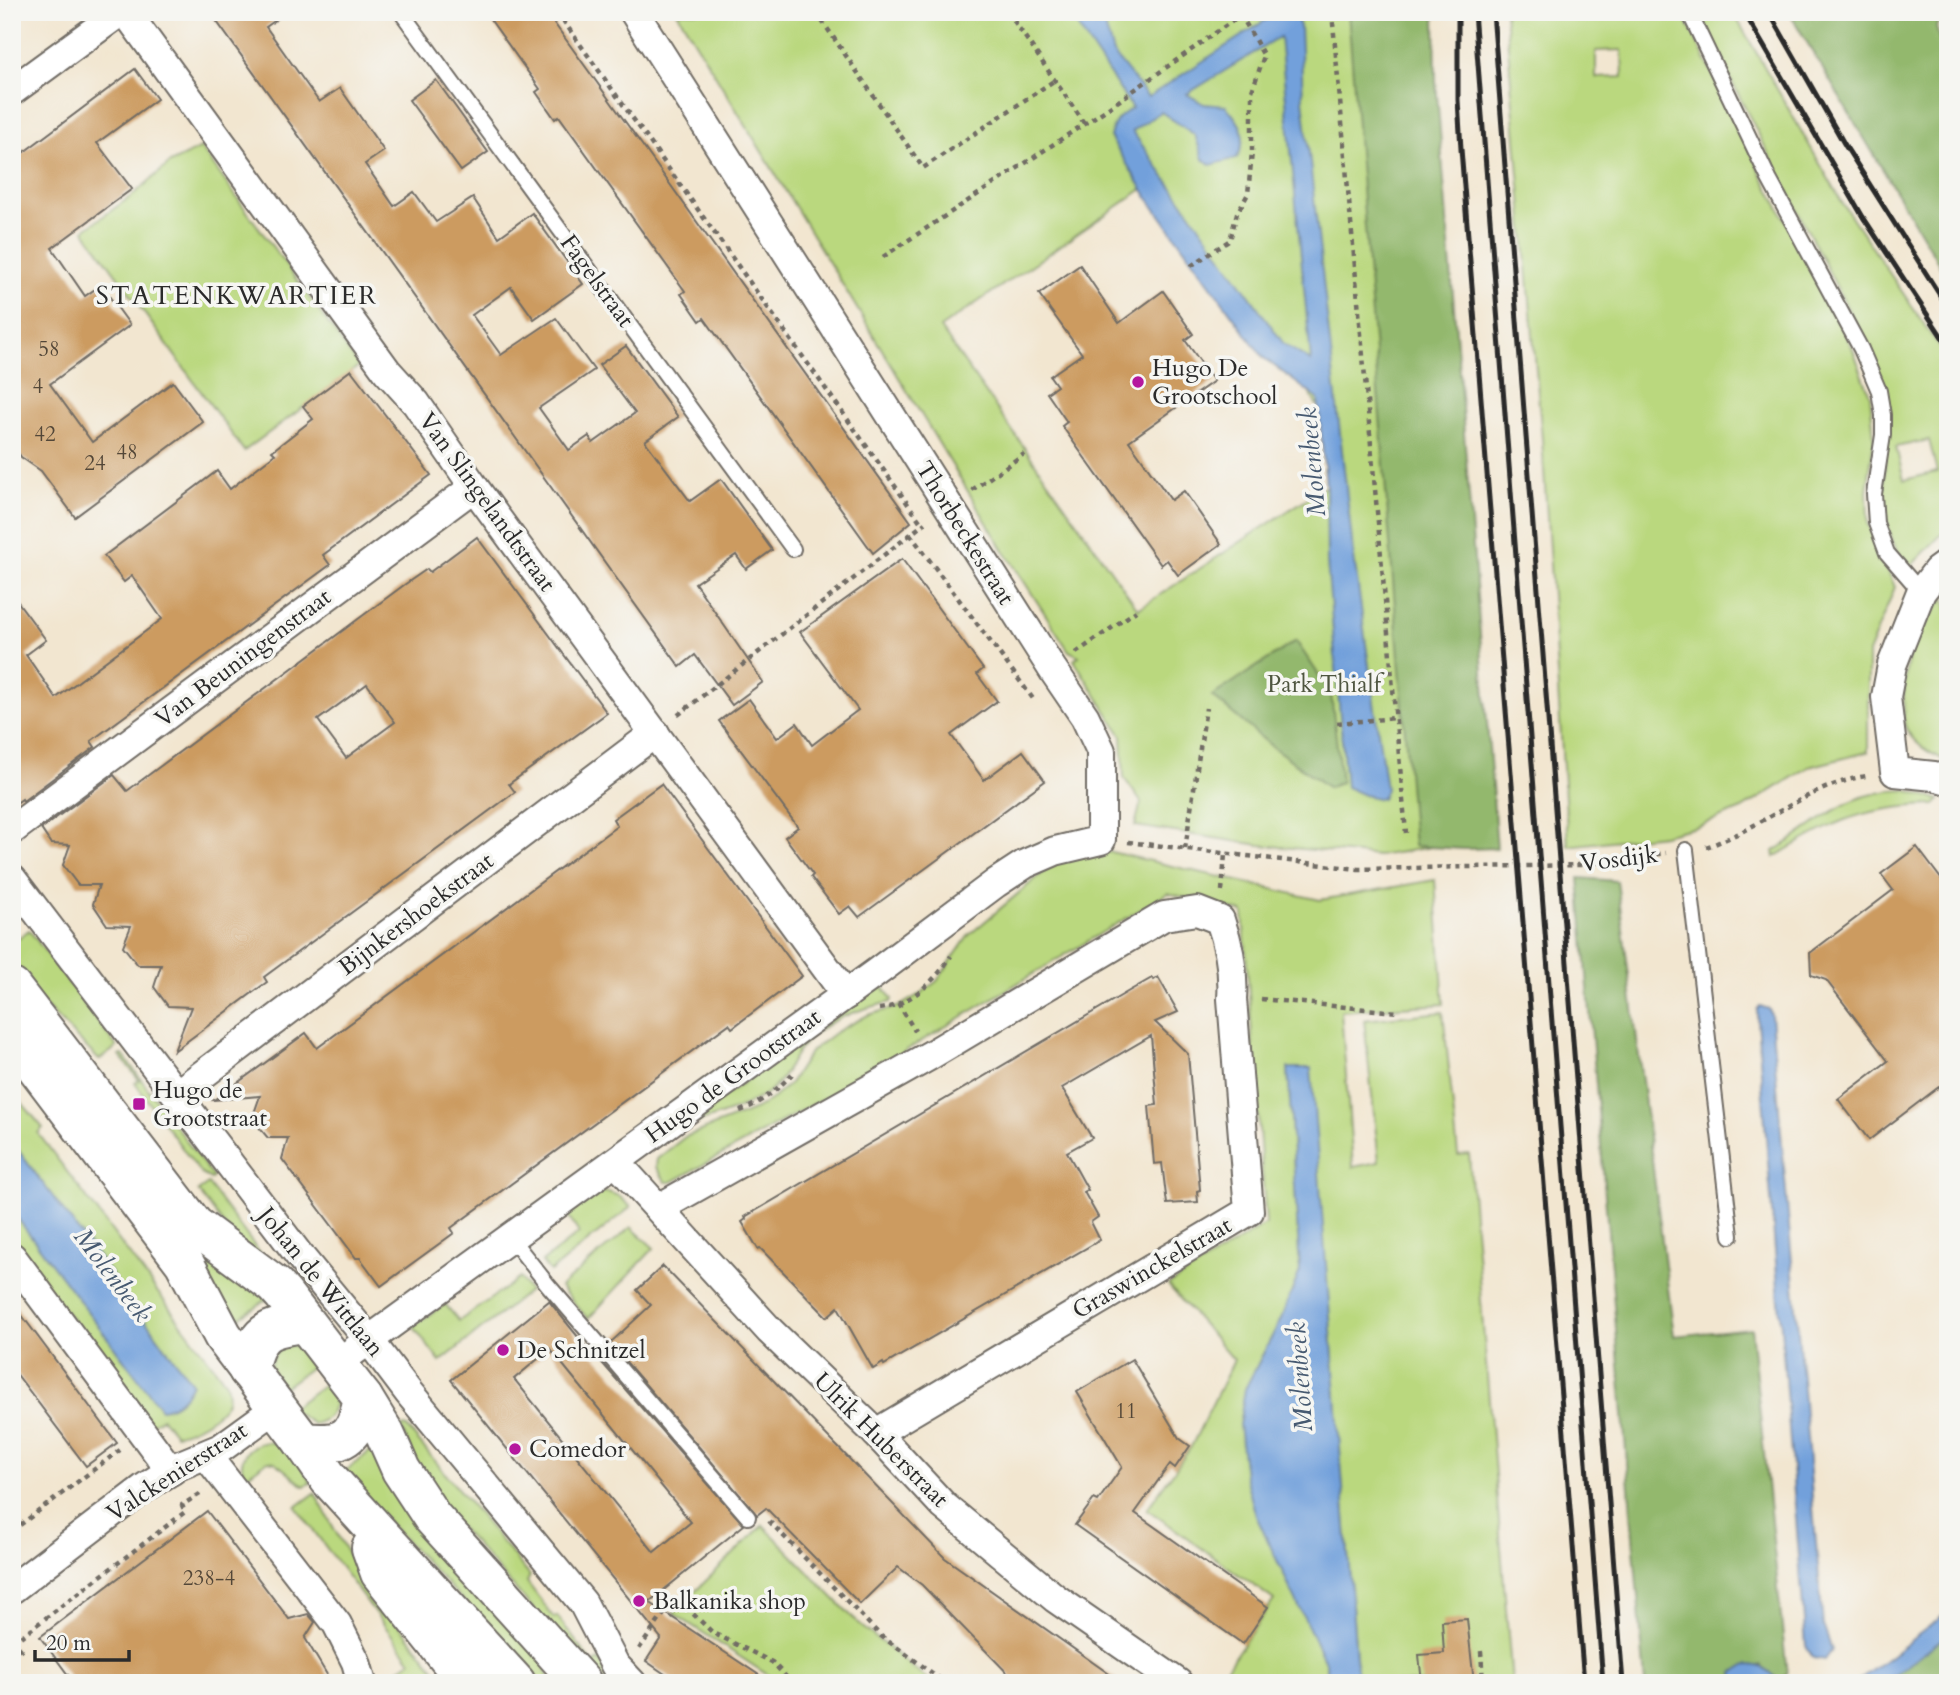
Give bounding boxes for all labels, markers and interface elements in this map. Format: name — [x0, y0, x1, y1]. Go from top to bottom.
street label: Fagelstraat — [552, 228, 642, 334]
district label: STATENKWARTIER — [96, 278, 378, 313]
house number: 58 — [38, 335, 60, 364]
place label: Hugo De Grootschool — [1152, 352, 1277, 413]
house number: 4 — [33, 372, 44, 401]
marker: Hugo De Grootschool — [1130, 374, 1146, 390]
street label: Van Slingelandtstraat — [411, 406, 564, 599]
water label: Molenbeek — [1290, 406, 1334, 518]
house number: 42 — [34, 420, 56, 449]
house number: 48 — [116, 438, 138, 467]
house number: 24 — [84, 449, 106, 478]
street label: Thorbeckestraat — [908, 455, 1023, 611]
street label: Van Beuningenstraat — [148, 580, 338, 735]
park label: Park Thialf — [1267, 668, 1385, 701]
street label: Vosdijk — [1578, 838, 1660, 880]
street label: Bijnkershoekstraat — [332, 844, 501, 983]
street label: Hugo de Grootstraat — [638, 1001, 828, 1151]
place label: Hugo de Grootstraat — [153, 1074, 267, 1135]
marker: Hugo de Grootstraat — [131, 1096, 147, 1112]
street label: Johan de Wittlaan — [248, 1198, 392, 1364]
street label: Graswinckelstraat — [1066, 1209, 1238, 1327]
water label: Molenbeek — [66, 1221, 160, 1330]
water label: Molenbeek — [1279, 1321, 1321, 1433]
place label: De Schnitzel — [517, 1334, 646, 1367]
marker: De Schnitzel — [495, 1342, 511, 1358]
street label: Ulrik Huberstraat — [806, 1365, 956, 1515]
house number: 11 — [1115, 1397, 1137, 1426]
street label: Valckenierstraat — [100, 1414, 254, 1530]
place label: Comedor — [529, 1433, 626, 1466]
marker: Comedor — [507, 1441, 523, 1457]
house number: 238-4 — [183, 1564, 235, 1593]
place label: Balkanika shop — [653, 1585, 806, 1618]
marker: Balkanika shop — [631, 1593, 647, 1609]
scale bar — [35, 1618, 130, 1662]
text: 20 m — [46, 1629, 91, 1658]

